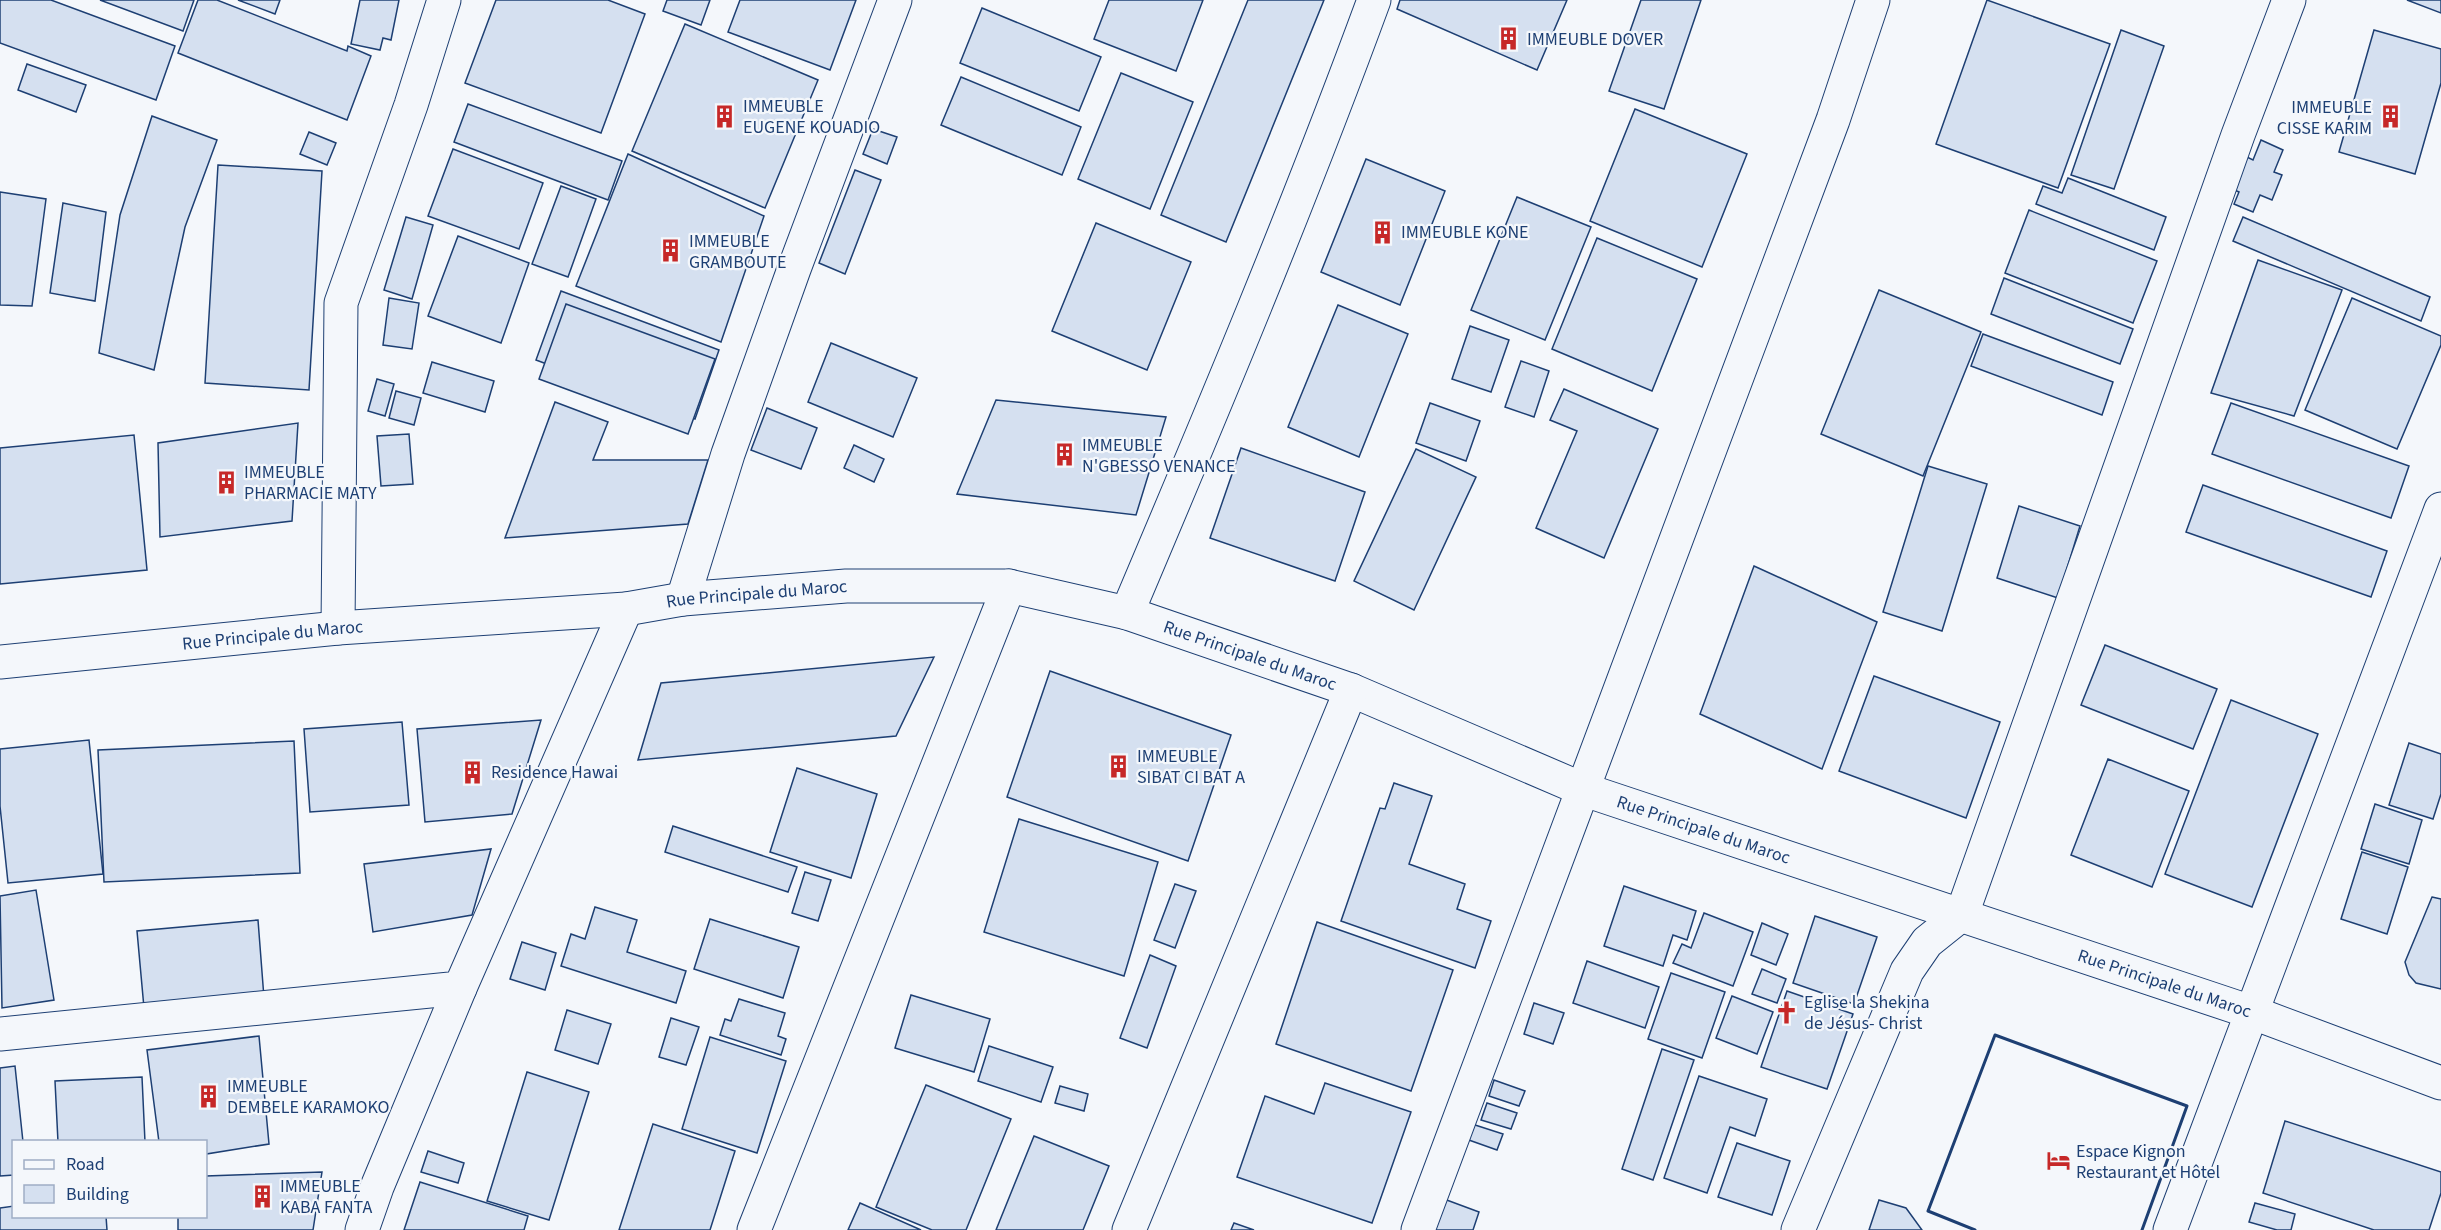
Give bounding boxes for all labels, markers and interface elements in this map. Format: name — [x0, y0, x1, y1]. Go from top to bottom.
building icon: IMMEUBLE DOVER — [1496, 26, 1522, 52]
place label: IMMEUBLE DOVER — [1527, 27, 1663, 52]
place label: IMMEUBLE EUGENE KOUADIO — [743, 94, 880, 140]
place label: IMMEUBLE CISSE KARIM — [2277, 95, 2372, 141]
building icon: IMMEUBLE EUGENE KOUADIO — [712, 103, 738, 129]
building icon: IMMEUBLE CISSE KARIM — [2377, 104, 2403, 130]
building icon: IMMEUBLE KONE — [1370, 219, 1396, 245]
place label: IMMEUBLE KONE — [1401, 220, 1529, 245]
place label: IMMEUBLE GRAMBOUTE — [689, 229, 786, 275]
building icon: IMMEUBLE GRAMBOUTE — [658, 238, 684, 264]
place label: IMMEUBLE N'GBESSO VENANCE — [1082, 433, 1235, 479]
building icon: IMMEUBLE N'GBESSO VENANCE — [1051, 442, 1077, 468]
place label: IMMEUBLE PHARMACIE MATY — [244, 460, 377, 506]
building icon: IMMEUBLE PHARMACIE MATY — [213, 469, 239, 495]
street label: Rue Principale du Maroc — [664, 573, 848, 614]
street label: Rue Principale du Maroc — [181, 614, 364, 656]
street label: Rue Principale du Maroc — [1160, 614, 1340, 697]
place label: IMMEUBLE SIBAT CI BAT A — [1137, 744, 1245, 790]
building icon: IMMEUBLE SIBAT CI BAT A — [1106, 753, 1132, 779]
building icon: Residence Hawai — [460, 759, 486, 785]
place label: Residence Hawai — [491, 760, 618, 785]
street label: Rue Principale du Maroc — [1613, 789, 1794, 870]
street label: Rue Principale du Maroc — [2074, 943, 2255, 1024]
place label: Eglise la Shekina de Jésus- Christ — [1804, 990, 1930, 1036]
church icon: Eglise la Shekina de Jésus- Christ — [1773, 999, 1799, 1025]
place label: IMMEUBLE DEMBELE KARAMOKO — [227, 1074, 390, 1120]
building icon: IMMEUBLE DEMBELE KARAMOKO — [196, 1083, 222, 1109]
place label: Espace Kignon Restaurant et Hôtel — [2076, 1139, 2220, 1185]
legend — [12, 1140, 207, 1218]
hotel icon: Espace Kignon Restaurant et Hôtel — [2045, 1148, 2071, 1174]
text: Road — [66, 1152, 105, 1177]
place label: IMMEUBLE KABA FANTA — [280, 1174, 373, 1220]
text: Building — [66, 1182, 129, 1207]
building icon: IMMEUBLE KABA FANTA — [249, 1183, 275, 1209]

